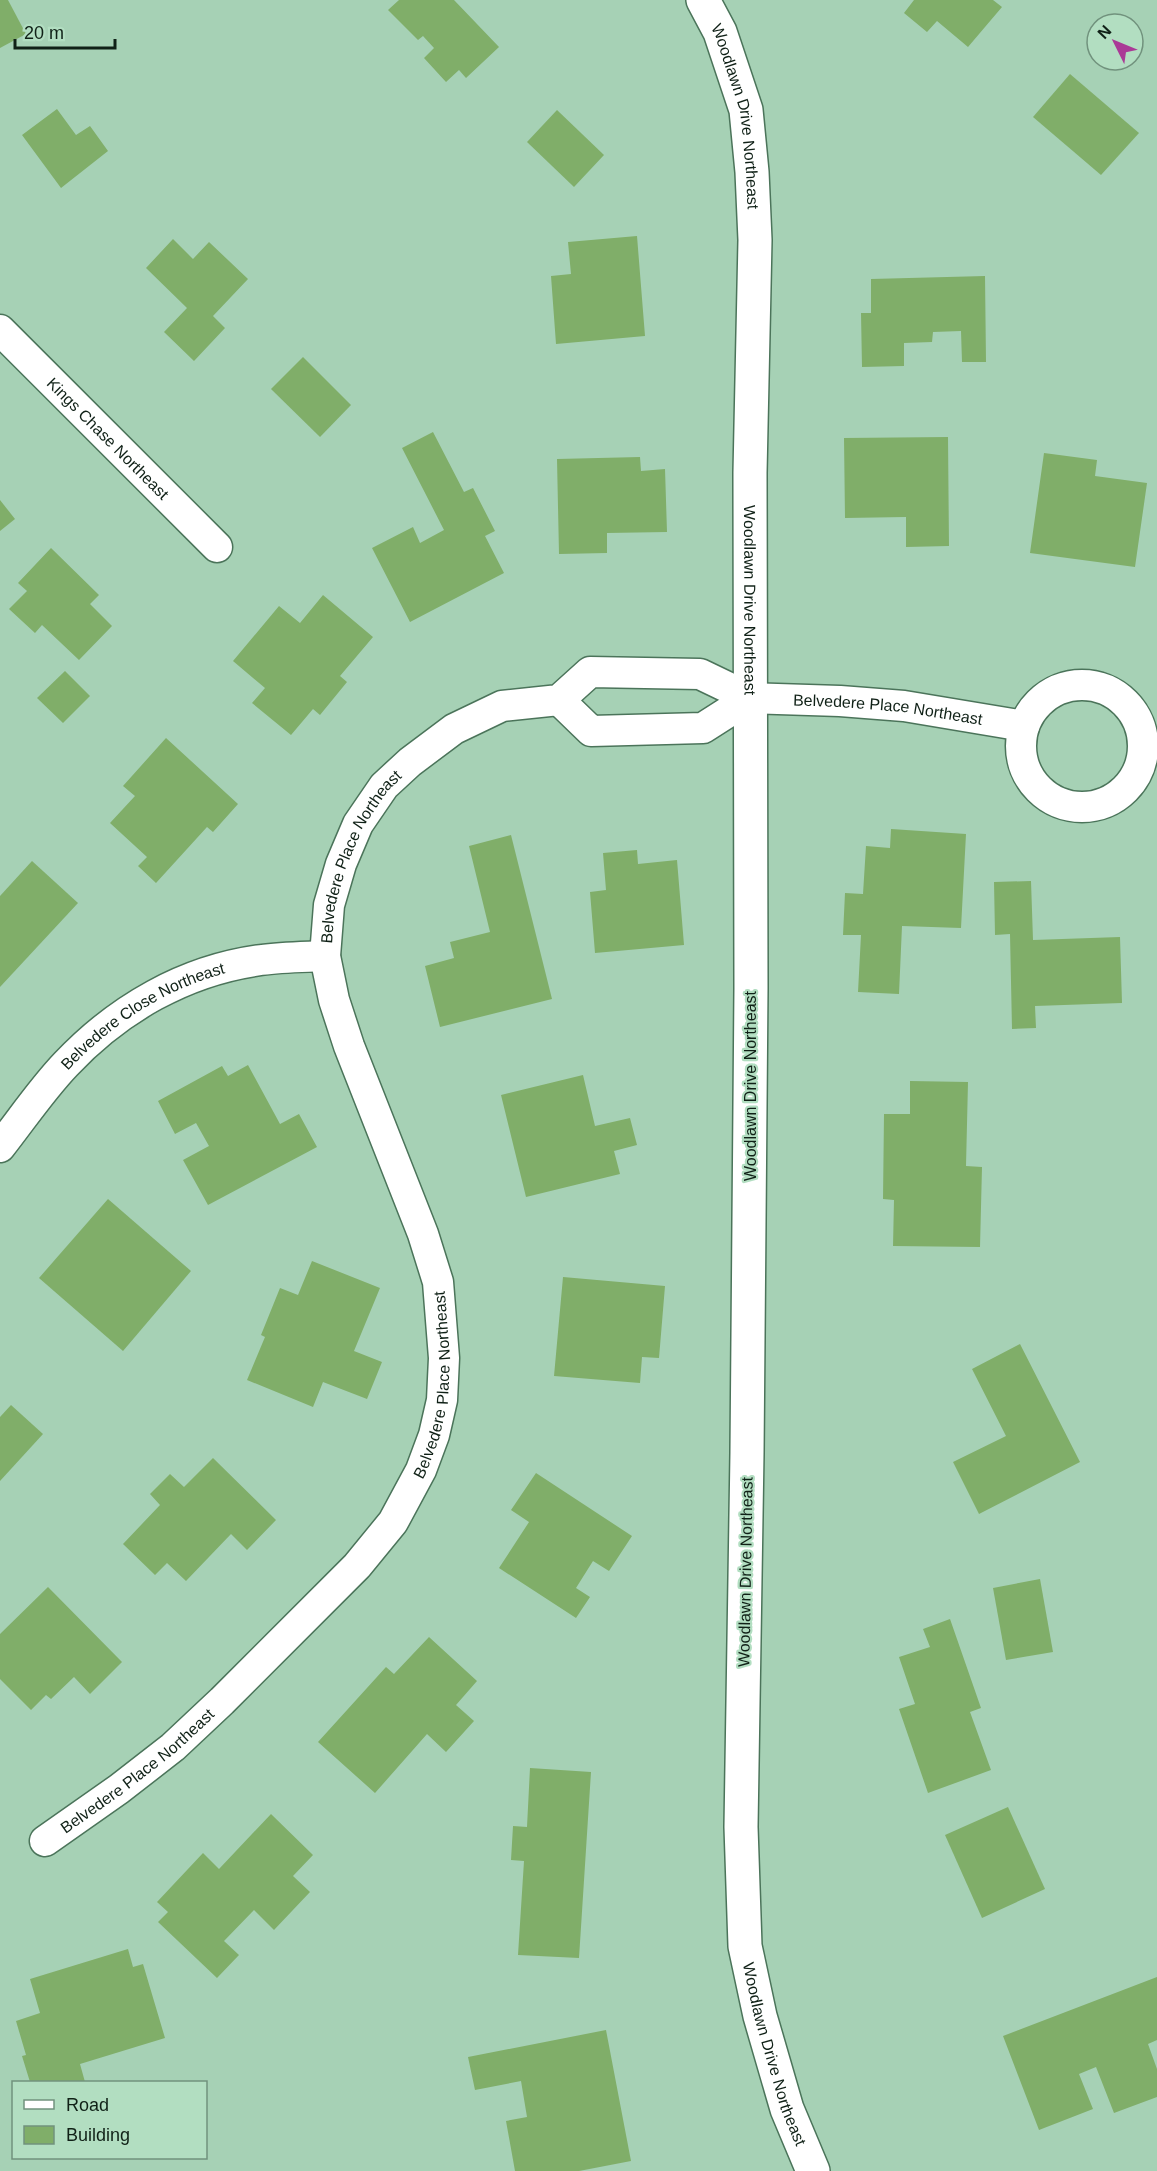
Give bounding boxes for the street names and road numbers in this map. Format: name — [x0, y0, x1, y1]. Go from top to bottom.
street label: Woodlawn Drive Northeast — [708, 21, 762, 210]
street label: Kings Chase Northeast — [44, 374, 172, 503]
street label: Woodlawn Drive Northeast — [741, 505, 758, 696]
street label: Belvedere Place Northeast — [793, 691, 984, 728]
street label: Belvedere Place Northeast — [318, 766, 405, 944]
street label: Belvedere Close Northeast — [58, 959, 227, 1073]
street label: Woodlawn Drive Northeast — [742, 990, 759, 1181]
street label: Belvedere Place Northeast — [410, 1290, 453, 1481]
street label: Woodlawn Drive Northeast — [735, 1476, 756, 1667]
street label: Belvedere Place Northeast — [57, 1705, 218, 1836]
street label: Woodlawn Drive Northeast — [740, 1961, 810, 2149]

